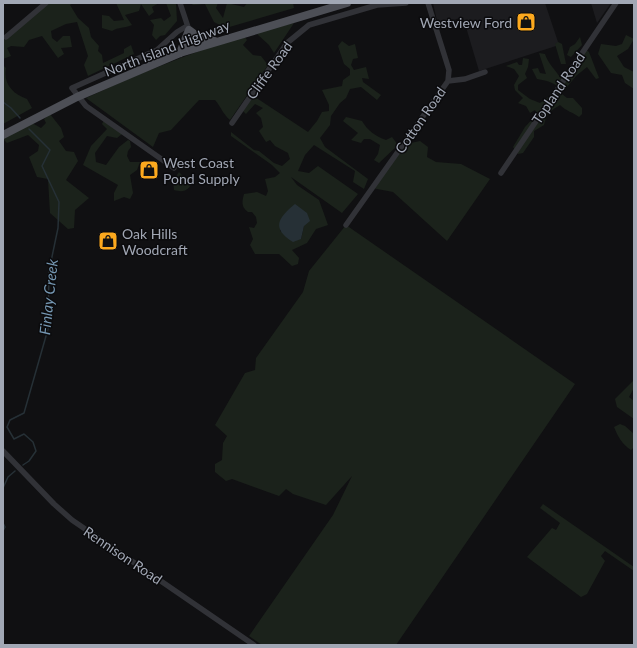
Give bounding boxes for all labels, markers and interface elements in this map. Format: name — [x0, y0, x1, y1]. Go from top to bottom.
shop icon: Westview Ford — [515, 11, 537, 33]
place label: Westview Ford — [420, 14, 512, 31]
street label: North Island Highway — [102, 16, 233, 80]
street label: Cliffe Road — [242, 38, 296, 102]
street label: Topland Road — [528, 49, 588, 127]
street label: Cotton Road — [391, 84, 449, 156]
place label: West Coast Pond Supply — [163, 154, 240, 187]
shop icon: West Coast Pond Supply — [138, 159, 160, 181]
place label: Oak Hills Woodcraft — [122, 225, 188, 258]
shop icon: Oak Hills Woodcraft — [97, 230, 119, 252]
water label: Finlay Creek — [35, 257, 61, 336]
street label: Rennison Road — [80, 522, 166, 588]

